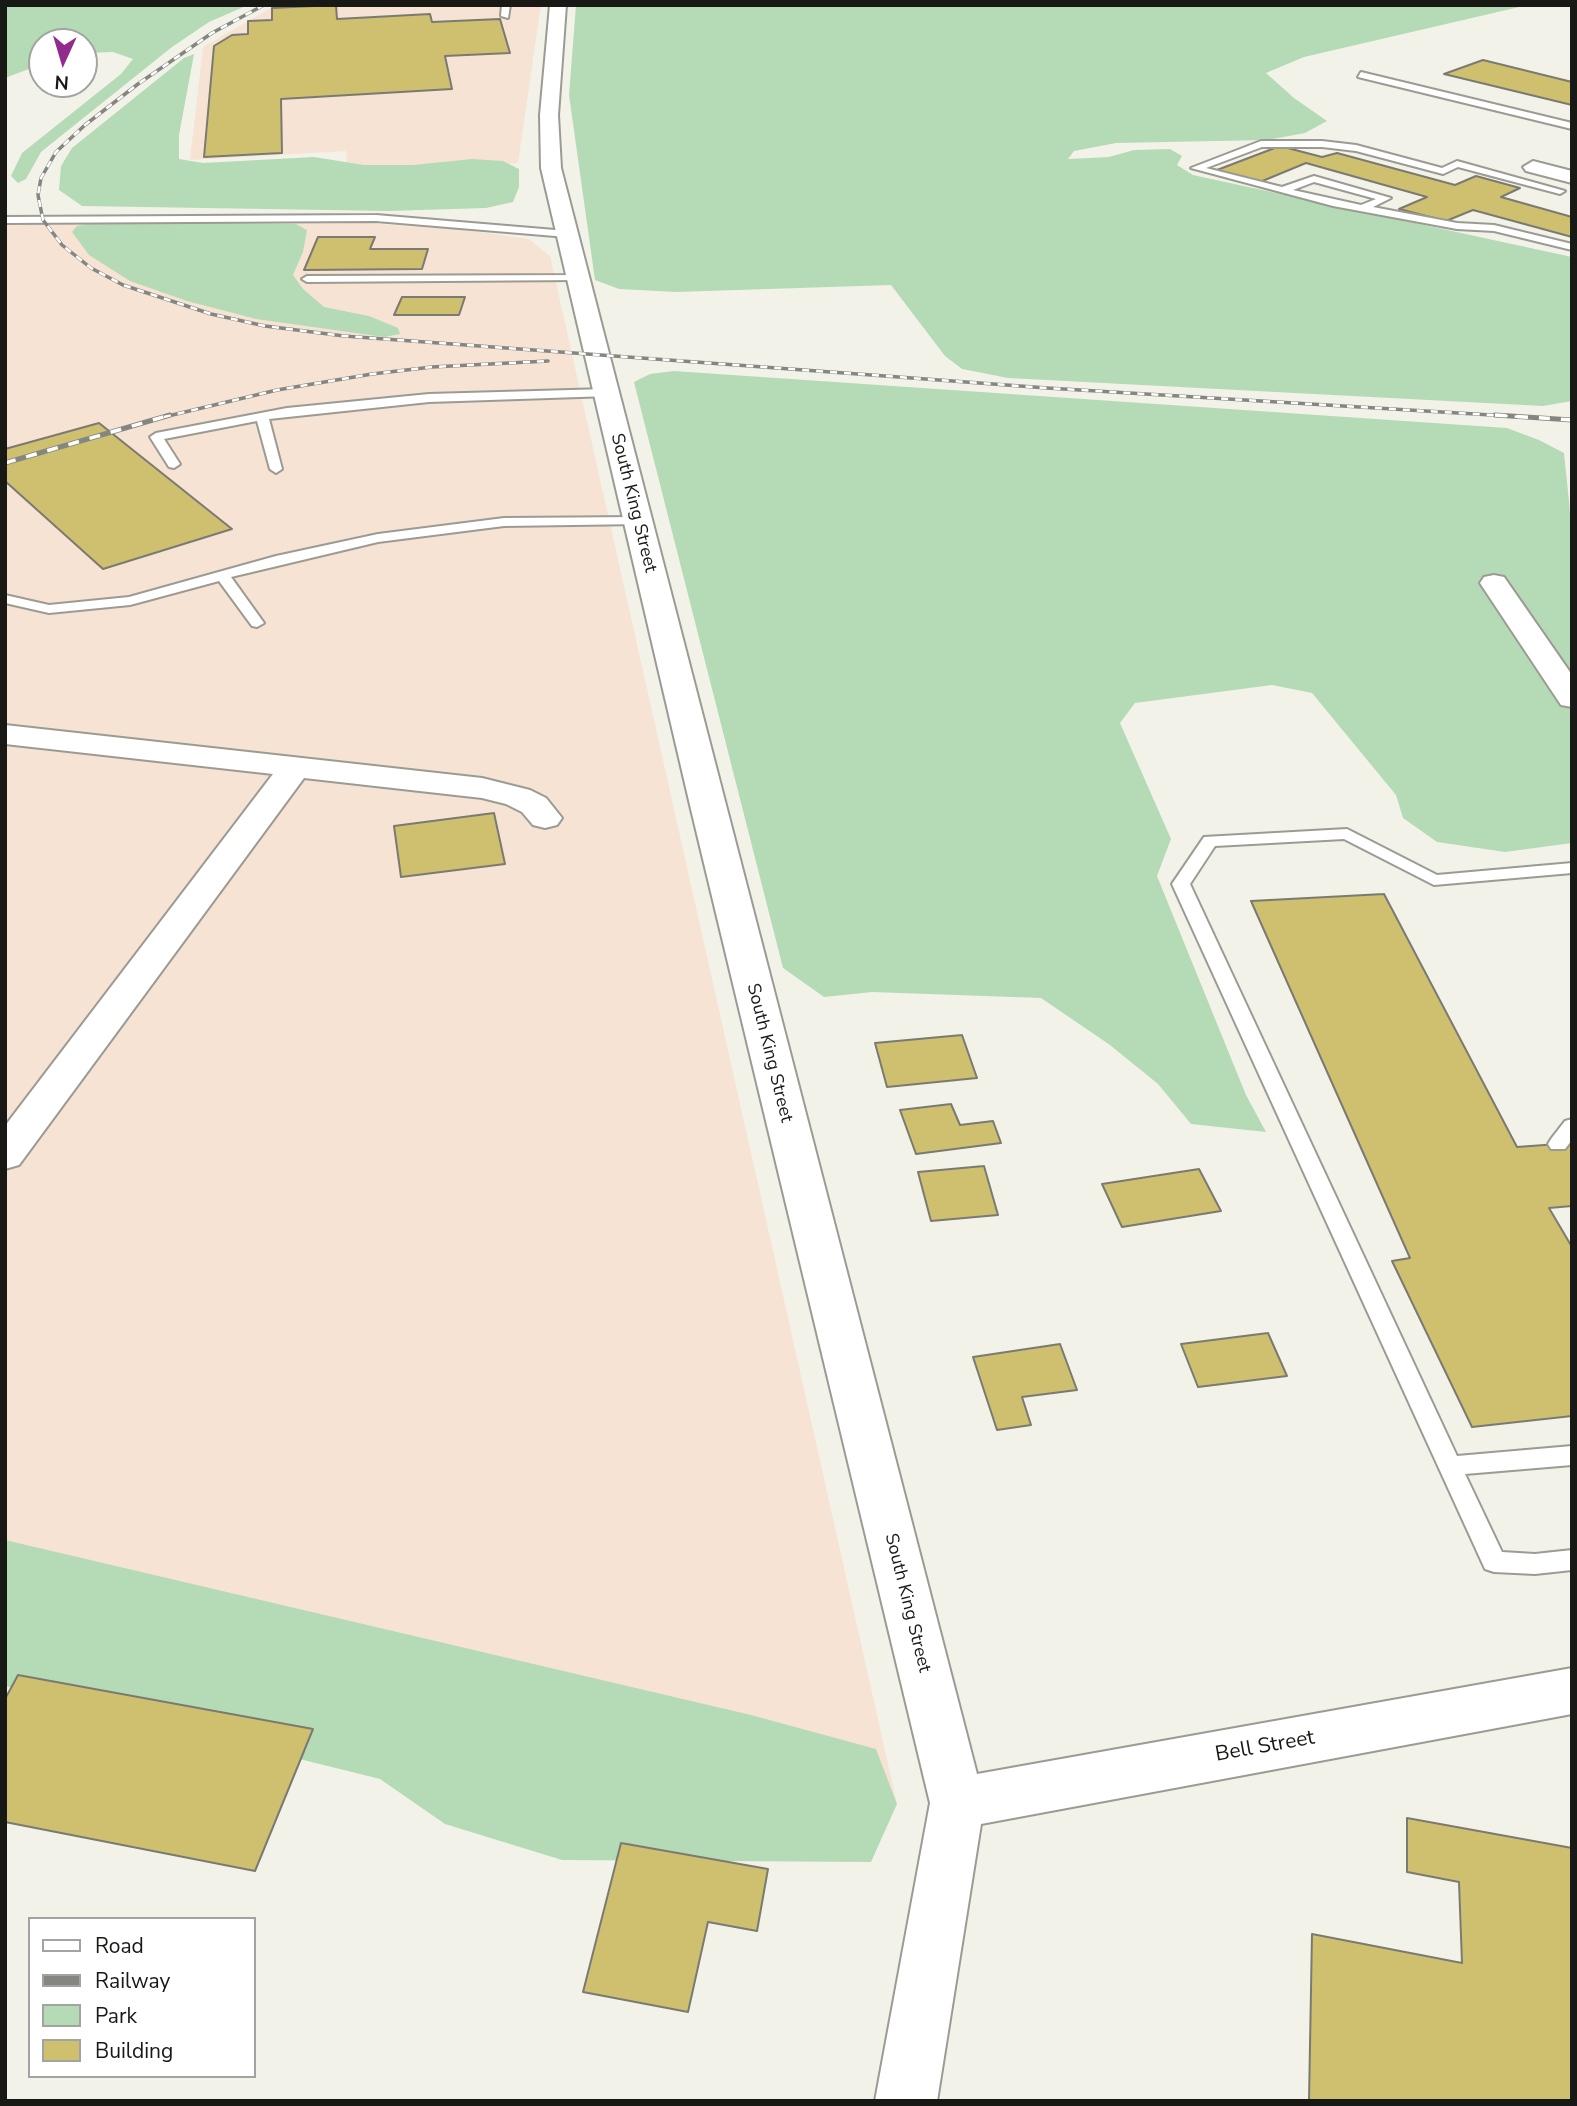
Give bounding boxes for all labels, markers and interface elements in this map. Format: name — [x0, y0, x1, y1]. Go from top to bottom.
north arrow — [28, 28, 98, 98]
text: N — [54, 68, 70, 95]
street label: South King Street — [605, 431, 661, 575]
street label: South King Street — [741, 981, 797, 1125]
street label: South King Street — [879, 1531, 935, 1675]
street label: Bell Street — [1213, 1726, 1317, 1768]
legend — [28, 1917, 256, 2078]
text: Road — [95, 1932, 144, 1960]
text: Railway — [95, 1967, 170, 1995]
text: Park — [95, 2002, 137, 2030]
text: Building — [95, 2037, 173, 2065]

